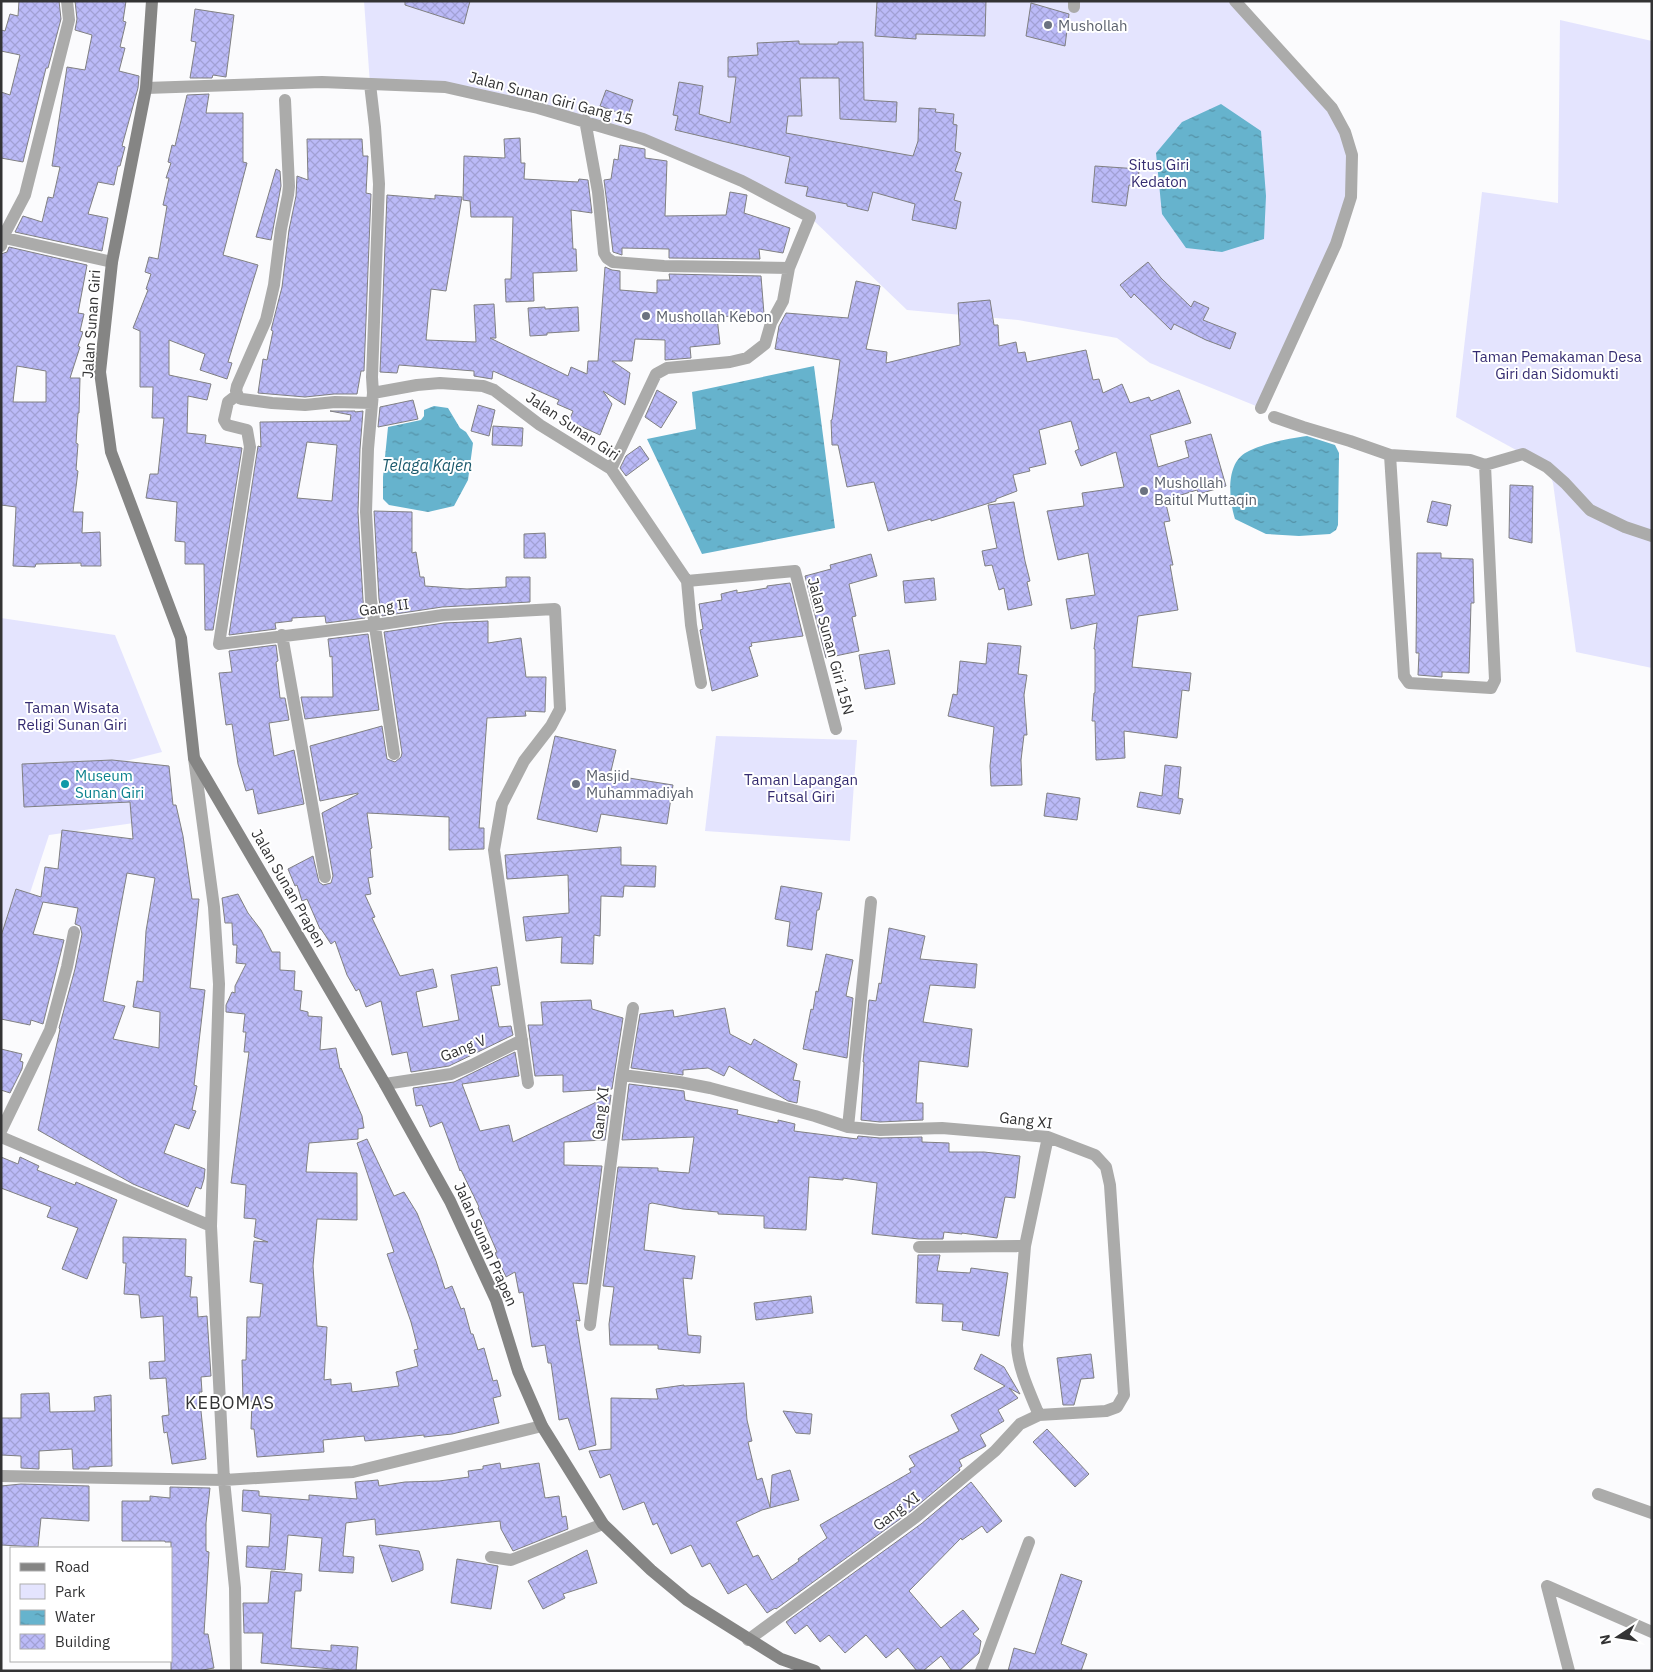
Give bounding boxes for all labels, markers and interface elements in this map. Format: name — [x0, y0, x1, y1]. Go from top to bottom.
place label: Mushollah — [1058, 16, 1128, 35]
marker: Mushollah — [1042, 19, 1054, 31]
street label: Jalan Sunan Giri Gang 15 — [467, 67, 635, 129]
park label: Situs Giri Kedaton — [1129, 155, 1189, 191]
street label: Jalan Sunan Giri — [78, 269, 104, 379]
place label: Mushollah Kebon — [656, 307, 772, 326]
marker: Mushollah Kebon — [640, 310, 652, 322]
park label: Taman Pemakaman Desa Giri dan Sidomukti — [1472, 347, 1642, 383]
street label: Jalan Sunan Giri — [522, 388, 624, 464]
water label: Telaga Kajen — [382, 455, 472, 475]
place label: Mushollah Baitul Muttaqin — [1154, 473, 1257, 509]
marker: Mushollah Baitul Muttaqin — [1138, 485, 1150, 497]
street label: Jalan Sunan Giri 15N — [804, 575, 858, 717]
street label: Gang II — [358, 594, 410, 620]
park label: Taman Wisata Religi Sunan Giri — [17, 698, 127, 734]
place label: Museum Sunan Giri — [75, 766, 144, 802]
place label: Masjid Muhammadiyah — [586, 766, 694, 802]
park label: Taman Lapangan Futsal Giri — [744, 770, 858, 806]
marker: Museum Sunan Giri — [59, 778, 71, 790]
marker: Masjid Muhammadiyah — [570, 778, 582, 790]
street label: Jalan Sunan Prapen — [247, 825, 331, 951]
street label: Gang V — [437, 1030, 489, 1066]
street label: Gang XI — [587, 1085, 613, 1141]
street label: Gang XI — [998, 1107, 1054, 1133]
street label: Jalan Sunan Prapen — [450, 1179, 522, 1309]
district label: KEBOMAS — [185, 1391, 275, 1414]
street label: Gang XI — [869, 1487, 923, 1535]
legend — [10, 1547, 172, 1662]
text: Road — [55, 1557, 90, 1576]
text: Park — [55, 1582, 85, 1601]
text: Water — [55, 1607, 96, 1626]
north arrow — [1593, 1612, 1643, 1662]
text: Building — [55, 1632, 110, 1651]
text: N — [1595, 1633, 1615, 1647]

